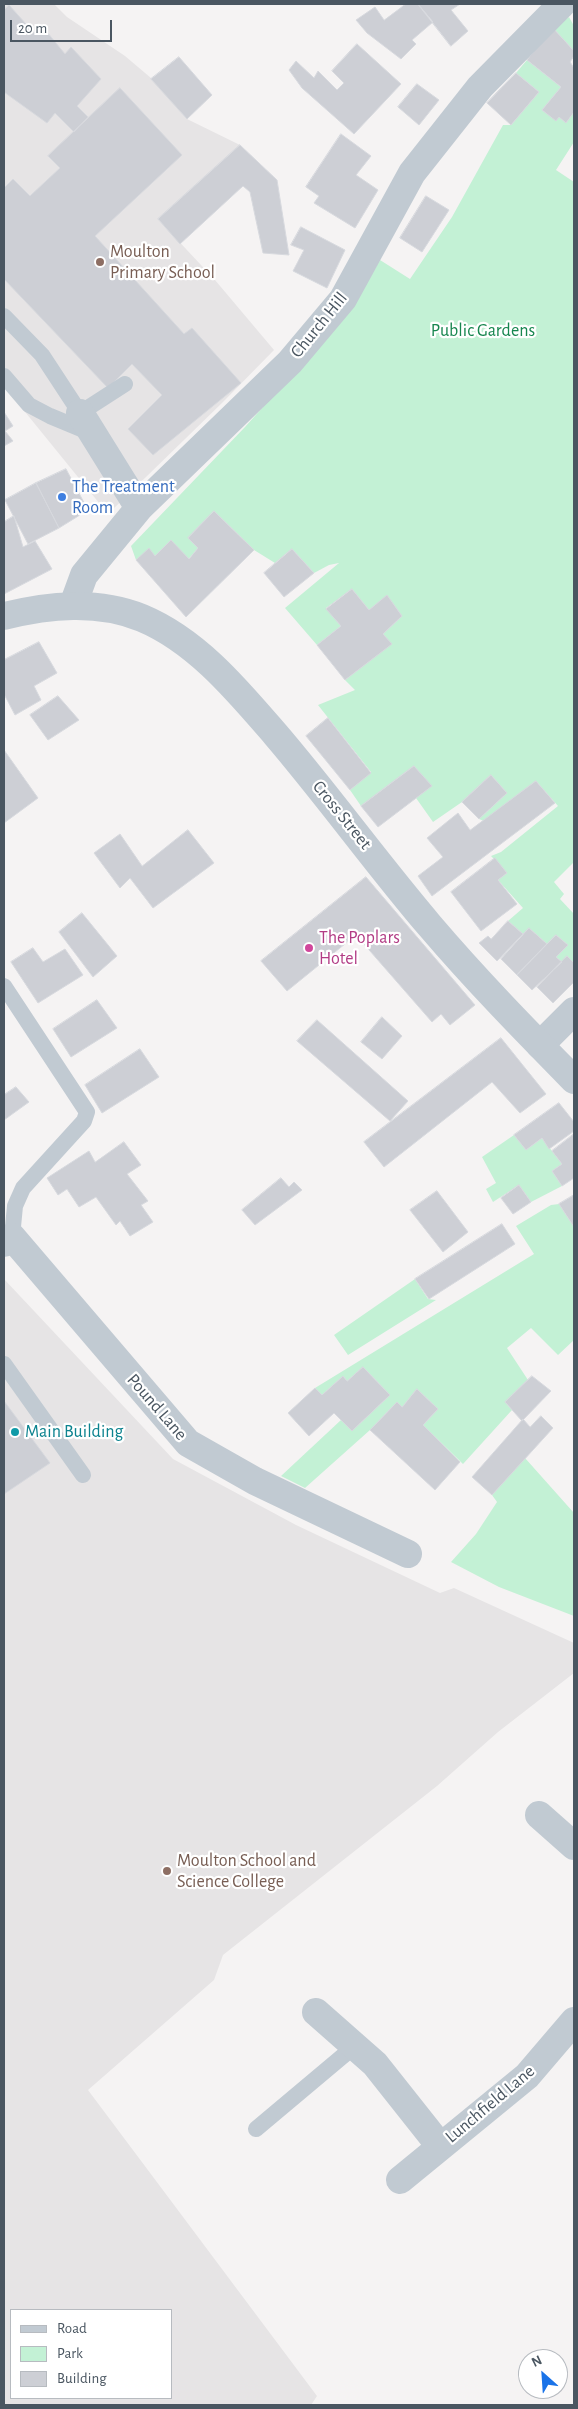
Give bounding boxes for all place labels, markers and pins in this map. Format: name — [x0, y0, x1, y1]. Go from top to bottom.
place label: Moulton Primary School — [110, 241, 215, 284]
marker: Moulton Primary School — [94, 256, 106, 268]
place label: The Treatment Room — [72, 476, 175, 518]
marker: The Treatment Room — [56, 491, 68, 503]
place label: The Poplars Hotel — [319, 927, 400, 970]
marker: The Poplars Hotel — [303, 942, 315, 954]
place label: Main Building — [25, 1421, 123, 1443]
marker: Main Building — [9, 1426, 21, 1438]
place label: Moulton School and Science College — [177, 1850, 316, 1892]
marker: Moulton School and Science College — [161, 1865, 173, 1877]

